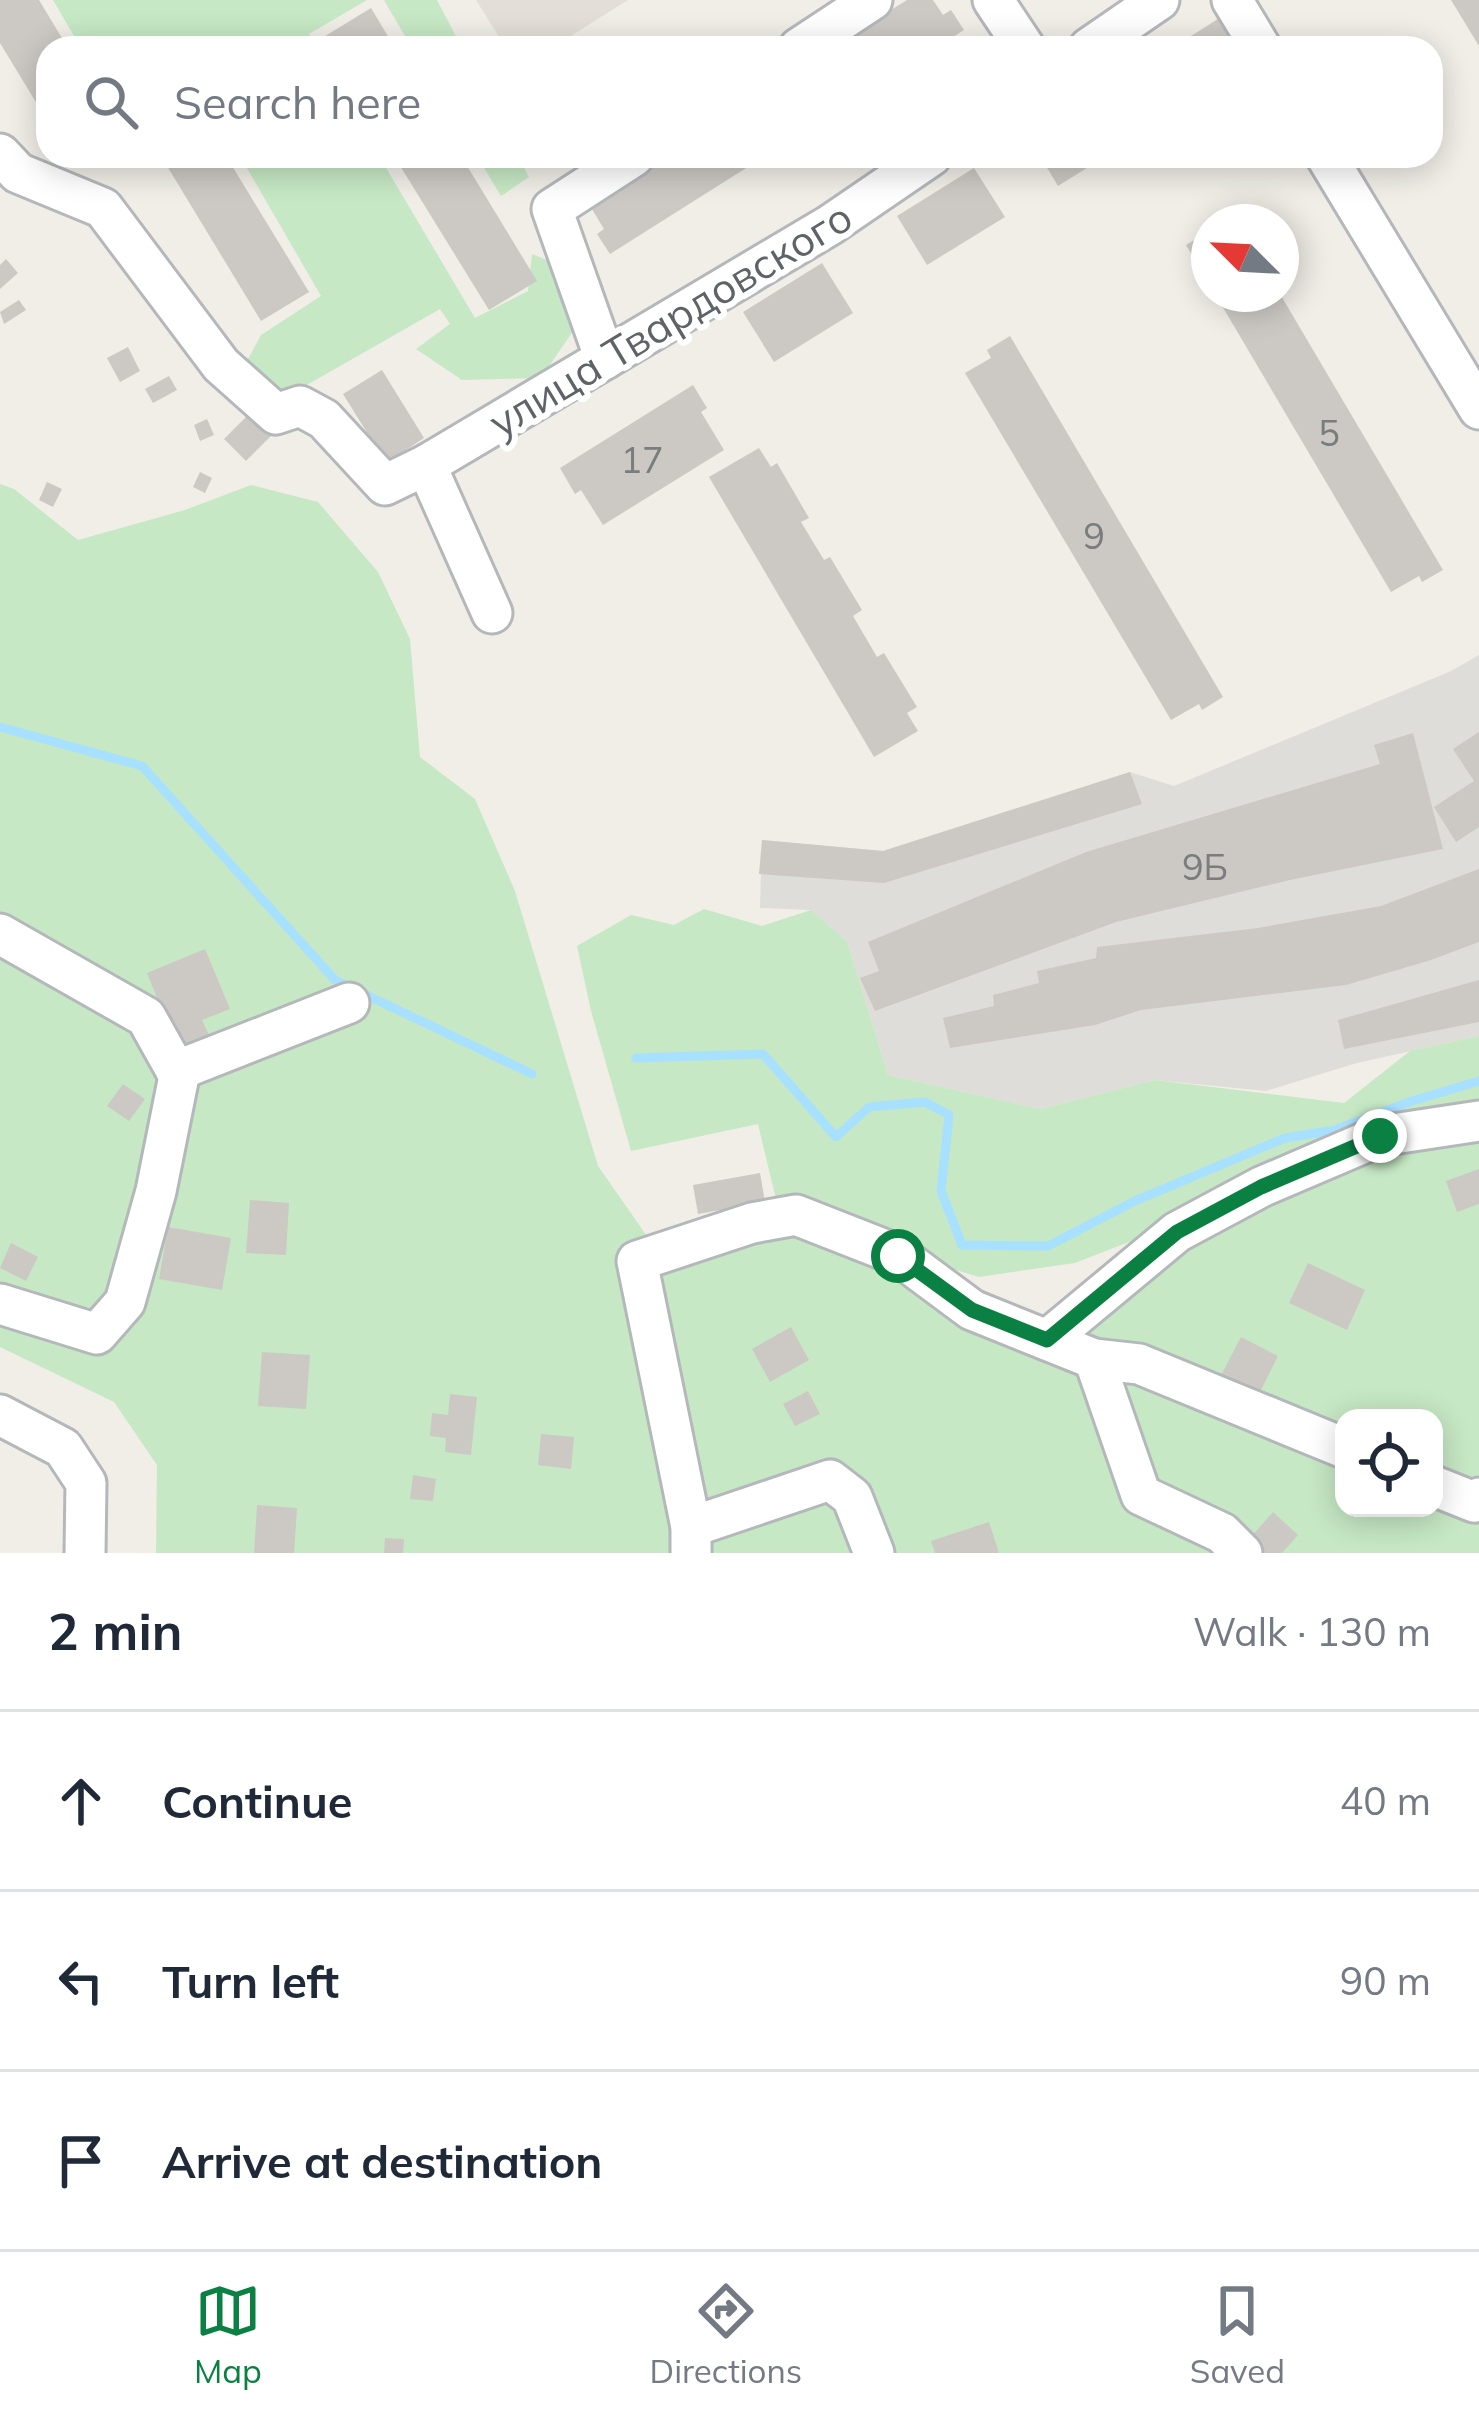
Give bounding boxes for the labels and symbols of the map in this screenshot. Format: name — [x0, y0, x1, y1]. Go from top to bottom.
street label: улица Твардовского — [479, 189, 861, 449]
north arrow — [1191, 204, 1299, 312]
house number: 5 — [1318, 410, 1340, 455]
house number: 17 — [620, 437, 664, 482]
house number: 9 — [1083, 513, 1105, 558]
house number: 9Б — [1182, 844, 1228, 889]
route end — [1353, 1109, 1407, 1163]
route start — [871, 1229, 925, 1283]

